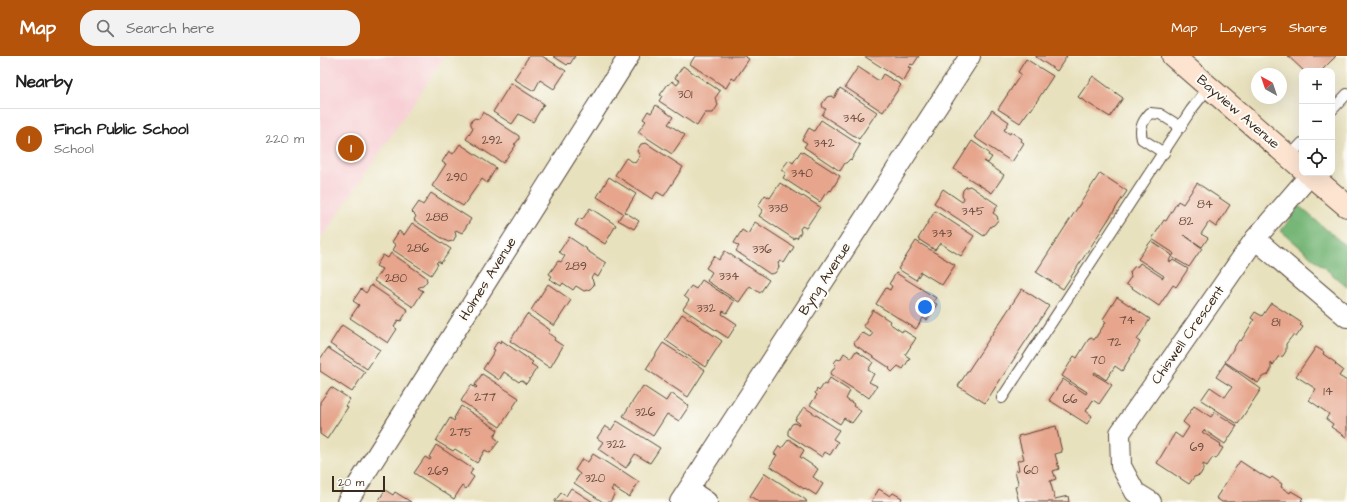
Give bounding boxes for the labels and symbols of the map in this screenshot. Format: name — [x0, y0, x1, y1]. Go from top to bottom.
north arrow — [1251, 68, 1287, 104]
street label: Bayview Avenue — [1192, 70, 1284, 154]
house number: 301 — [677, 86, 693, 103]
house number: 346 — [843, 110, 865, 127]
house number: 292 — [482, 132, 502, 149]
pin: 1 — [338, 133, 364, 163]
house number: 342 — [813, 135, 835, 152]
house number: 340 — [791, 165, 813, 182]
house number: 290 — [446, 169, 468, 186]
house number: 84 — [1197, 196, 1213, 213]
house number: 338 — [768, 200, 788, 217]
house number: 345 — [962, 203, 985, 220]
house number: 288 — [426, 209, 448, 226]
house number: 82 — [1179, 213, 1193, 230]
house number: 343 — [932, 225, 952, 242]
street label: Holmes Avenue — [454, 233, 522, 325]
street label: Byng Avenue — [794, 238, 856, 319]
house number: 286 — [407, 240, 430, 257]
house number: 336 — [752, 241, 772, 258]
house number: 289 — [565, 258, 587, 275]
house number: 334 — [719, 268, 739, 285]
house number: 280 — [385, 270, 408, 287]
street label: Chiswell Crescent — [1146, 281, 1230, 388]
your location — [915, 297, 935, 317]
house number: 332 — [696, 300, 716, 317]
house number: 74 — [1119, 312, 1135, 329]
house number: 81 — [1271, 314, 1281, 331]
house number: 72 — [1107, 334, 1121, 351]
house number: 70 — [1091, 352, 1106, 369]
house number: 14 — [1323, 383, 1333, 400]
house number: 277 — [474, 389, 496, 406]
house number: 66 — [1062, 391, 1078, 408]
house number: 326 — [635, 404, 656, 421]
house number: 275 — [450, 424, 473, 441]
house number: 322 — [606, 436, 626, 453]
house number: 69 — [1190, 439, 1204, 456]
house number: 60 — [1023, 462, 1039, 479]
house number: 269 — [427, 463, 449, 480]
house number: 320 — [585, 470, 606, 487]
scale bar — [332, 474, 385, 493]

